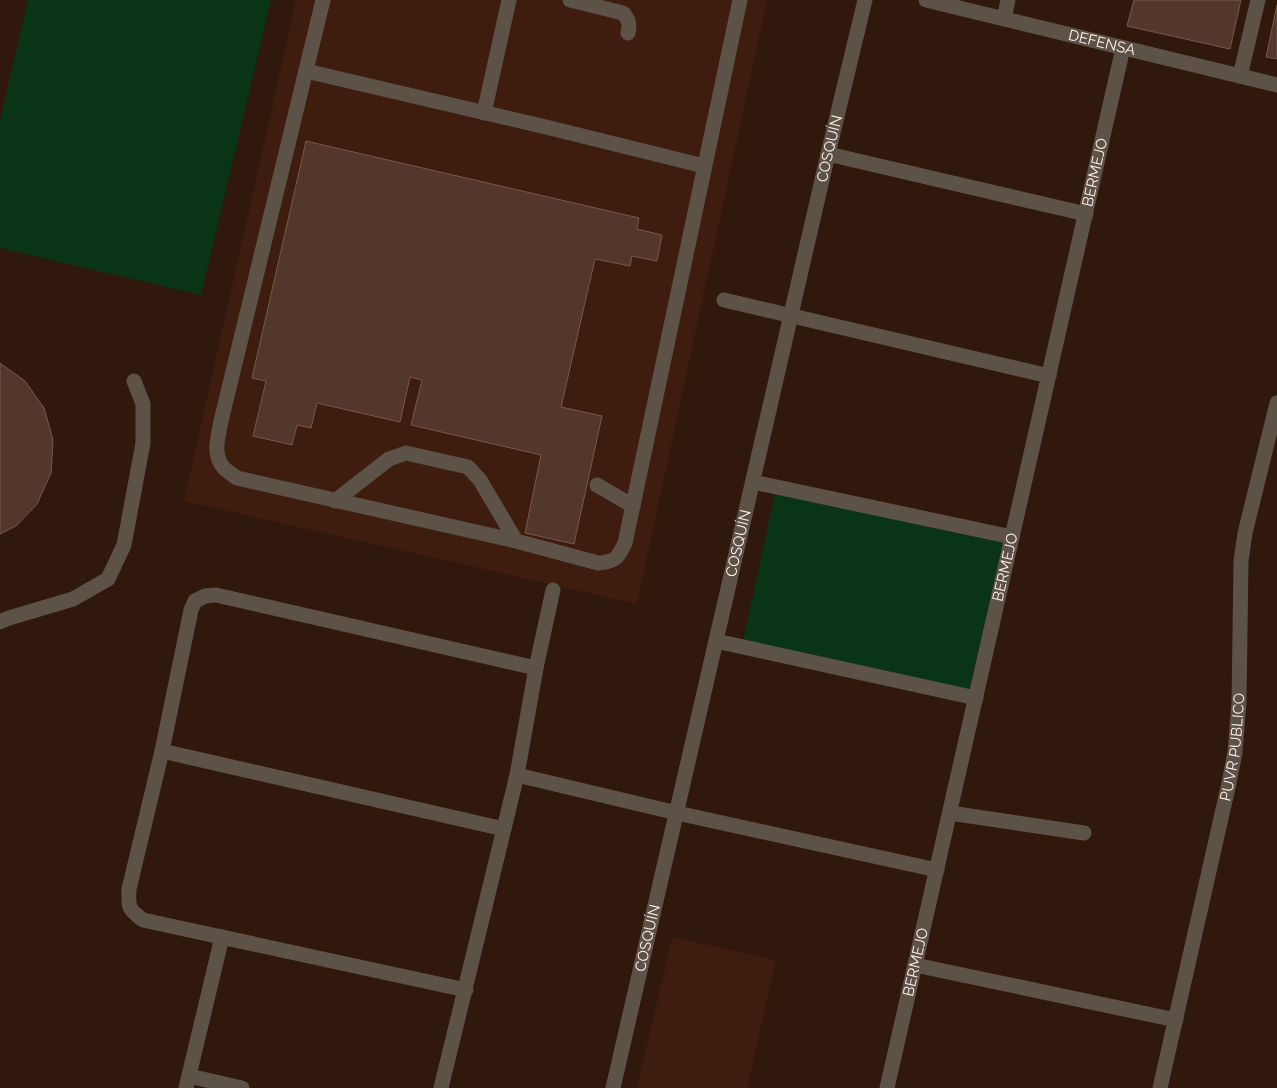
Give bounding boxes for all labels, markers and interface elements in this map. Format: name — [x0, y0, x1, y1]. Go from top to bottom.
street label: DEFENSA — [1067, 26, 1137, 59]
street label: COSQUÍN — [813, 113, 846, 184]
street label: BERMEJO — [1078, 136, 1111, 208]
street label: COSQUÍN — [722, 508, 755, 579]
street label: BERMEJO — [989, 531, 1022, 603]
street label: PUVR PUBLICO — [1216, 693, 1248, 803]
street label: COSQUÍN — [631, 903, 664, 973]
street label: BERMEJO — [899, 926, 932, 998]

